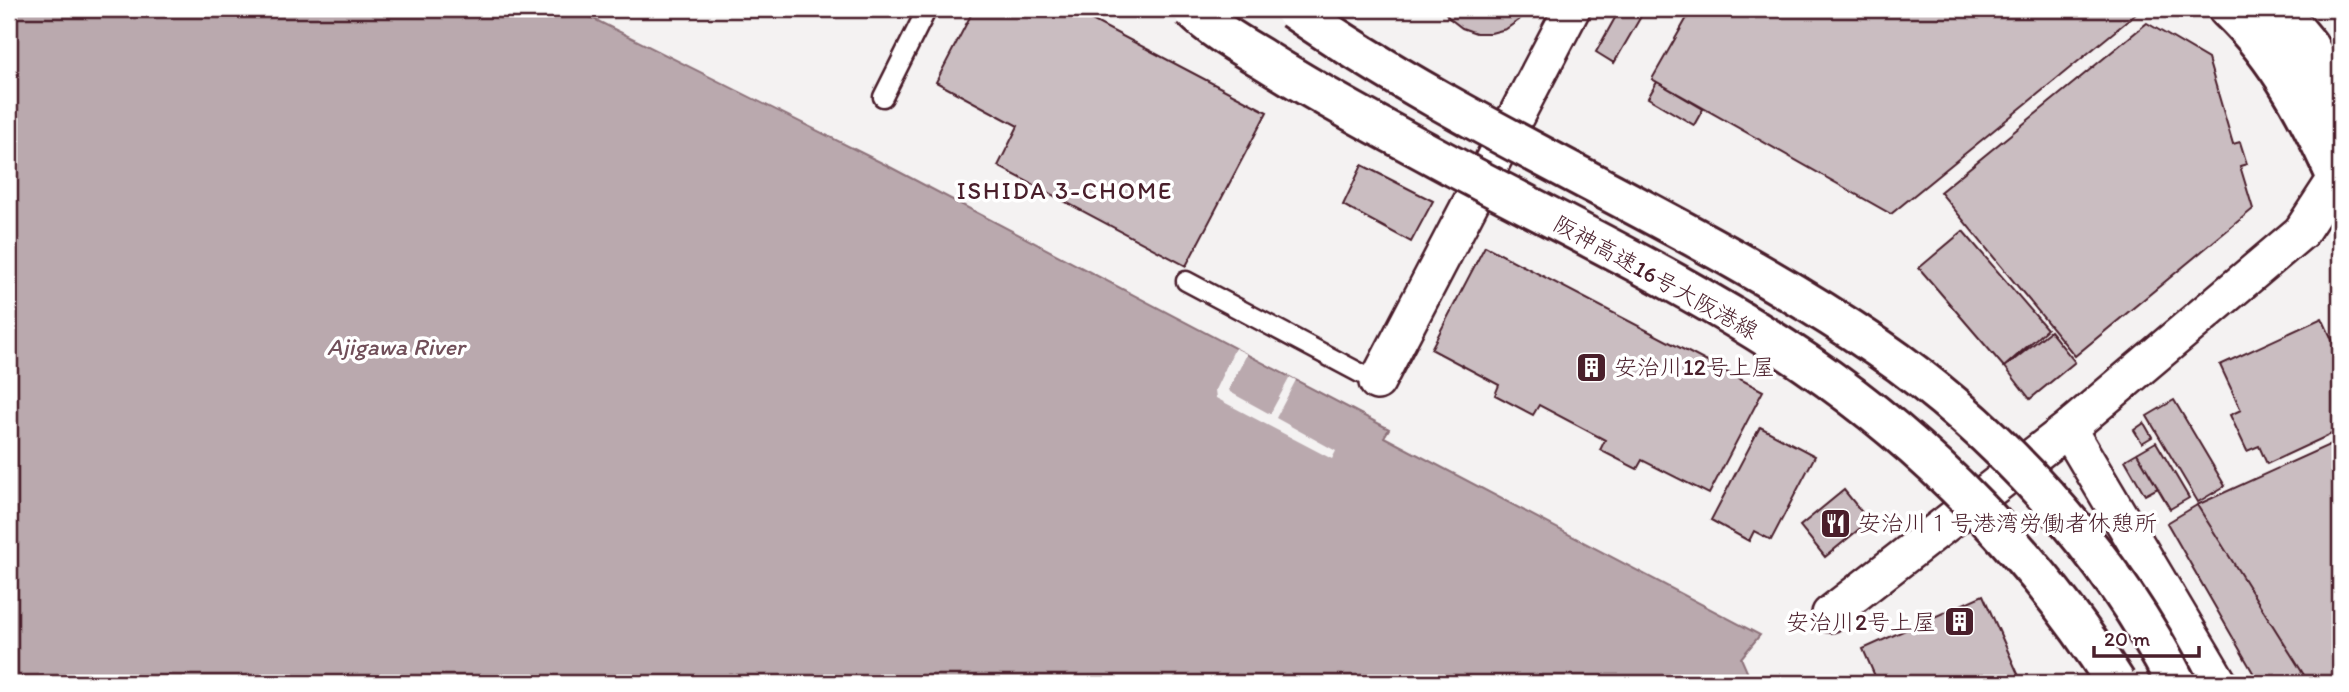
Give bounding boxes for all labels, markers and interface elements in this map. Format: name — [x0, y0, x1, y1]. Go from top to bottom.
district label: ISHIDA 3-CHOME — [957, 176, 1173, 205]
street label: 阪神高速16号大阪港線 — [1549, 209, 1763, 345]
water label: Ajigawa River — [327, 332, 468, 361]
building icon: 安治川12号上屋 — [1574, 350, 1608, 384]
place label: 安治川12号上屋 — [1614, 353, 1775, 381]
restaurant icon: 安治川１号港湾労働者休憩所 — [1818, 506, 1852, 540]
place label: 安治川１号港湾労働者休憩所 — [1858, 509, 2157, 537]
building icon: 安治川2号上屋 — [1942, 605, 1976, 639]
place label: 安治川2号上屋 — [1786, 608, 1936, 636]
scale bar — [2094, 615, 2198, 659]
text: 20 m — [2104, 626, 2151, 651]

